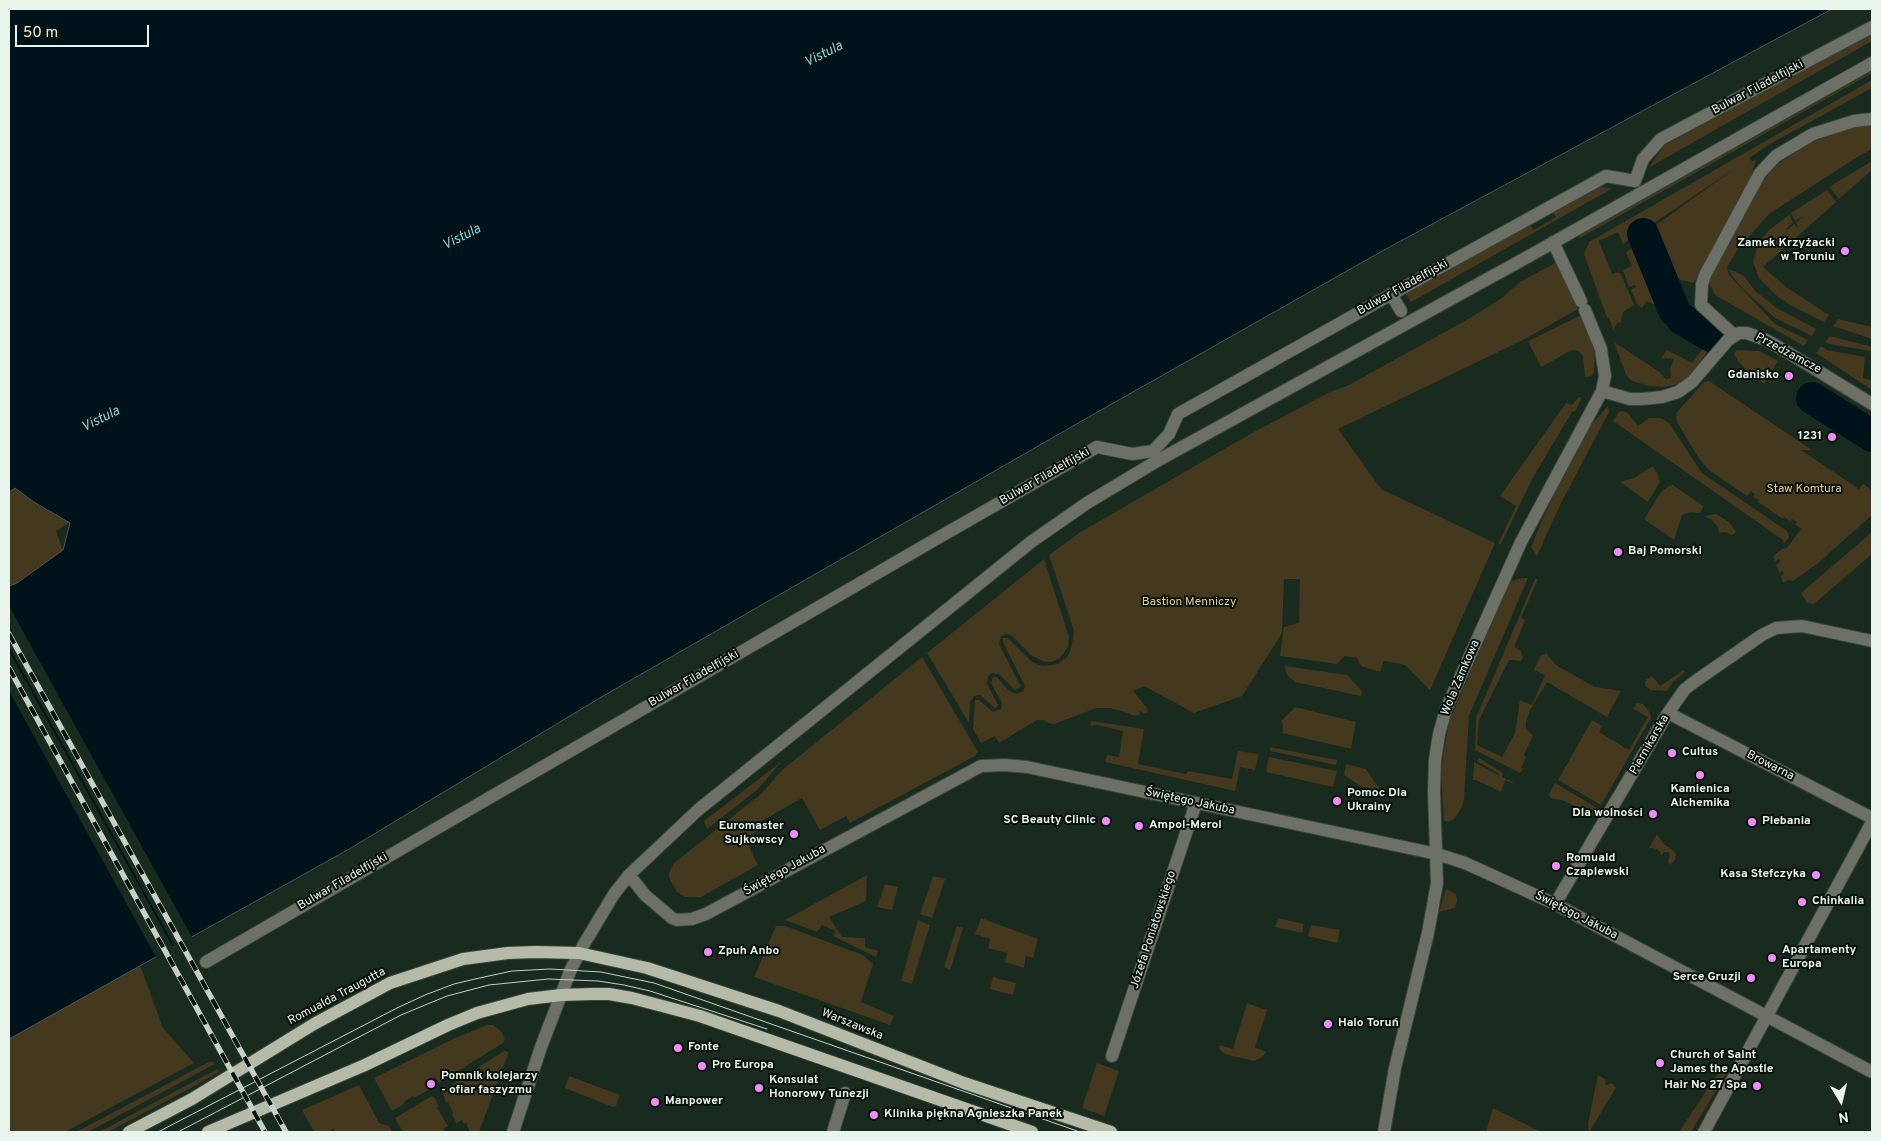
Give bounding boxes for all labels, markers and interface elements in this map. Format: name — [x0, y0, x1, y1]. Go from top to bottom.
scale bar — [18, 15, 151, 47]
text: 50 m — [23, 24, 58, 43]
water label: Vistula — [802, 38, 846, 72]
street label: Bulwar Filadelfijski — [1710, 58, 1806, 118]
water label: Vistula — [440, 221, 484, 255]
place label: Zamek Krzyżacki w Toruniu — [1737, 237, 1835, 265]
marker: Zamek Krzyżacki w Toruniu — [1839, 245, 1851, 257]
street label: Bulwar Filadelfijski — [1355, 257, 1451, 319]
street label: Przedzamcze — [1753, 331, 1823, 377]
place label: Gdanisko — [1728, 369, 1779, 383]
marker: Gdanisko — [1783, 370, 1795, 382]
water label: Vistula — [79, 403, 123, 437]
place label: 1231 — [1798, 430, 1822, 444]
marker: 1231 — [1826, 431, 1838, 443]
street label: Bulwar Filadelfijski — [997, 445, 1093, 509]
park label: Staw Komtura — [1766, 483, 1842, 497]
place label: Baj Pomorski — [1628, 545, 1702, 559]
marker: Baj Pomorski — [1612, 546, 1624, 558]
park label: Bastion Menniczy — [1142, 596, 1236, 610]
street label: Wola Zamkowa — [1439, 638, 1483, 718]
street label: Bulwar Filadelfijski — [646, 647, 742, 711]
street label: Piernikarska — [1627, 713, 1673, 777]
place label: Cultus — [1682, 746, 1718, 760]
marker: Cultus — [1666, 747, 1678, 759]
street label: Browarna — [1744, 748, 1796, 784]
marker: Kamienica Alchemika — [1694, 769, 1706, 781]
place label: Kamienica Alchemika — [1670, 783, 1730, 811]
street label: Świętego Jakuba — [1144, 785, 1236, 819]
place label: Pomoc Dla Ukrainy — [1347, 787, 1407, 815]
marker: Pomoc Dla Ukrainy — [1331, 795, 1343, 807]
place label: Dla wolności — [1572, 807, 1643, 821]
marker: Dla wolności — [1647, 808, 1659, 820]
place label: SC Beauty Clinic — [1003, 814, 1096, 828]
marker: SC Beauty Clinic — [1100, 815, 1112, 827]
place label: Plebania — [1762, 815, 1811, 829]
marker: Plebania — [1746, 816, 1758, 828]
place label: Ampol-Merol — [1149, 819, 1222, 833]
place label: Euromaster Sujkowscy — [719, 820, 784, 848]
marker: Ampol-Merol — [1133, 820, 1145, 832]
marker: Euromaster Sujkowscy — [788, 828, 800, 840]
street label: Świętego Jakuba — [742, 843, 828, 899]
street label: Bulwar Filadelfijski — [295, 850, 391, 914]
place label: Romuald Czaplewski — [1566, 852, 1629, 880]
marker: Romuald Czaplewski — [1550, 860, 1562, 872]
place label: Kasa Stefczyka — [1720, 868, 1806, 882]
street label: Józefa Poniatowskiego — [1128, 869, 1180, 991]
marker: Kasa Stefczyka — [1810, 869, 1822, 881]
street label: Świętego Jakuba — [1532, 889, 1620, 943]
place label: Chinkalia — [1812, 895, 1864, 909]
marker: Chinkalia — [1796, 896, 1808, 908]
place label: Apartamenty Europa — [1782, 944, 1856, 972]
place label: Zpuh Anbo — [718, 945, 779, 959]
marker: Zpuh Anbo — [702, 946, 714, 958]
marker: Apartamenty Europa — [1766, 952, 1778, 964]
street label: Romualda Traugutta — [286, 965, 388, 1029]
place label: Serce Gruzji — [1673, 971, 1741, 985]
marker: Serce Gruzji — [1745, 972, 1757, 984]
street label: Warszawska — [819, 1006, 885, 1044]
place label: Halo Toruń — [1338, 1017, 1399, 1031]
marker: Halo Toruń — [1322, 1018, 1334, 1030]
place label: Fonte — [688, 1041, 719, 1055]
marker: Fonte — [672, 1042, 684, 1054]
place label: Church of Saint James the Apostle — [1670, 1049, 1773, 1077]
marker: Church of Saint James the Apostle — [1654, 1057, 1666, 1069]
place label: Pro Europa — [712, 1059, 774, 1073]
marker: Pro Europa — [696, 1060, 708, 1072]
place label: Pomnik kolejarzy - ofiar faszyzmu — [441, 1070, 538, 1098]
place label: Konsulat Honorowy Tunezji — [769, 1074, 869, 1102]
north arrow — [1816, 1076, 1866, 1126]
marker: Pomnik kolejarzy - ofiar faszyzmu — [425, 1078, 437, 1090]
place label: Hair No 27 Spa — [1664, 1079, 1747, 1093]
marker: Hair No 27 Spa — [1751, 1080, 1763, 1092]
marker: Konsulat Honorowy Tunezji — [753, 1082, 765, 1094]
place label: Manpower — [665, 1095, 723, 1109]
marker: Manpower — [649, 1096, 661, 1108]
text: N — [1837, 1107, 1850, 1125]
place label: Klinika piękna Agnieszka Panek — [884, 1108, 1062, 1122]
marker: Klinika piękna Agnieszka Panek — [868, 1109, 880, 1121]

